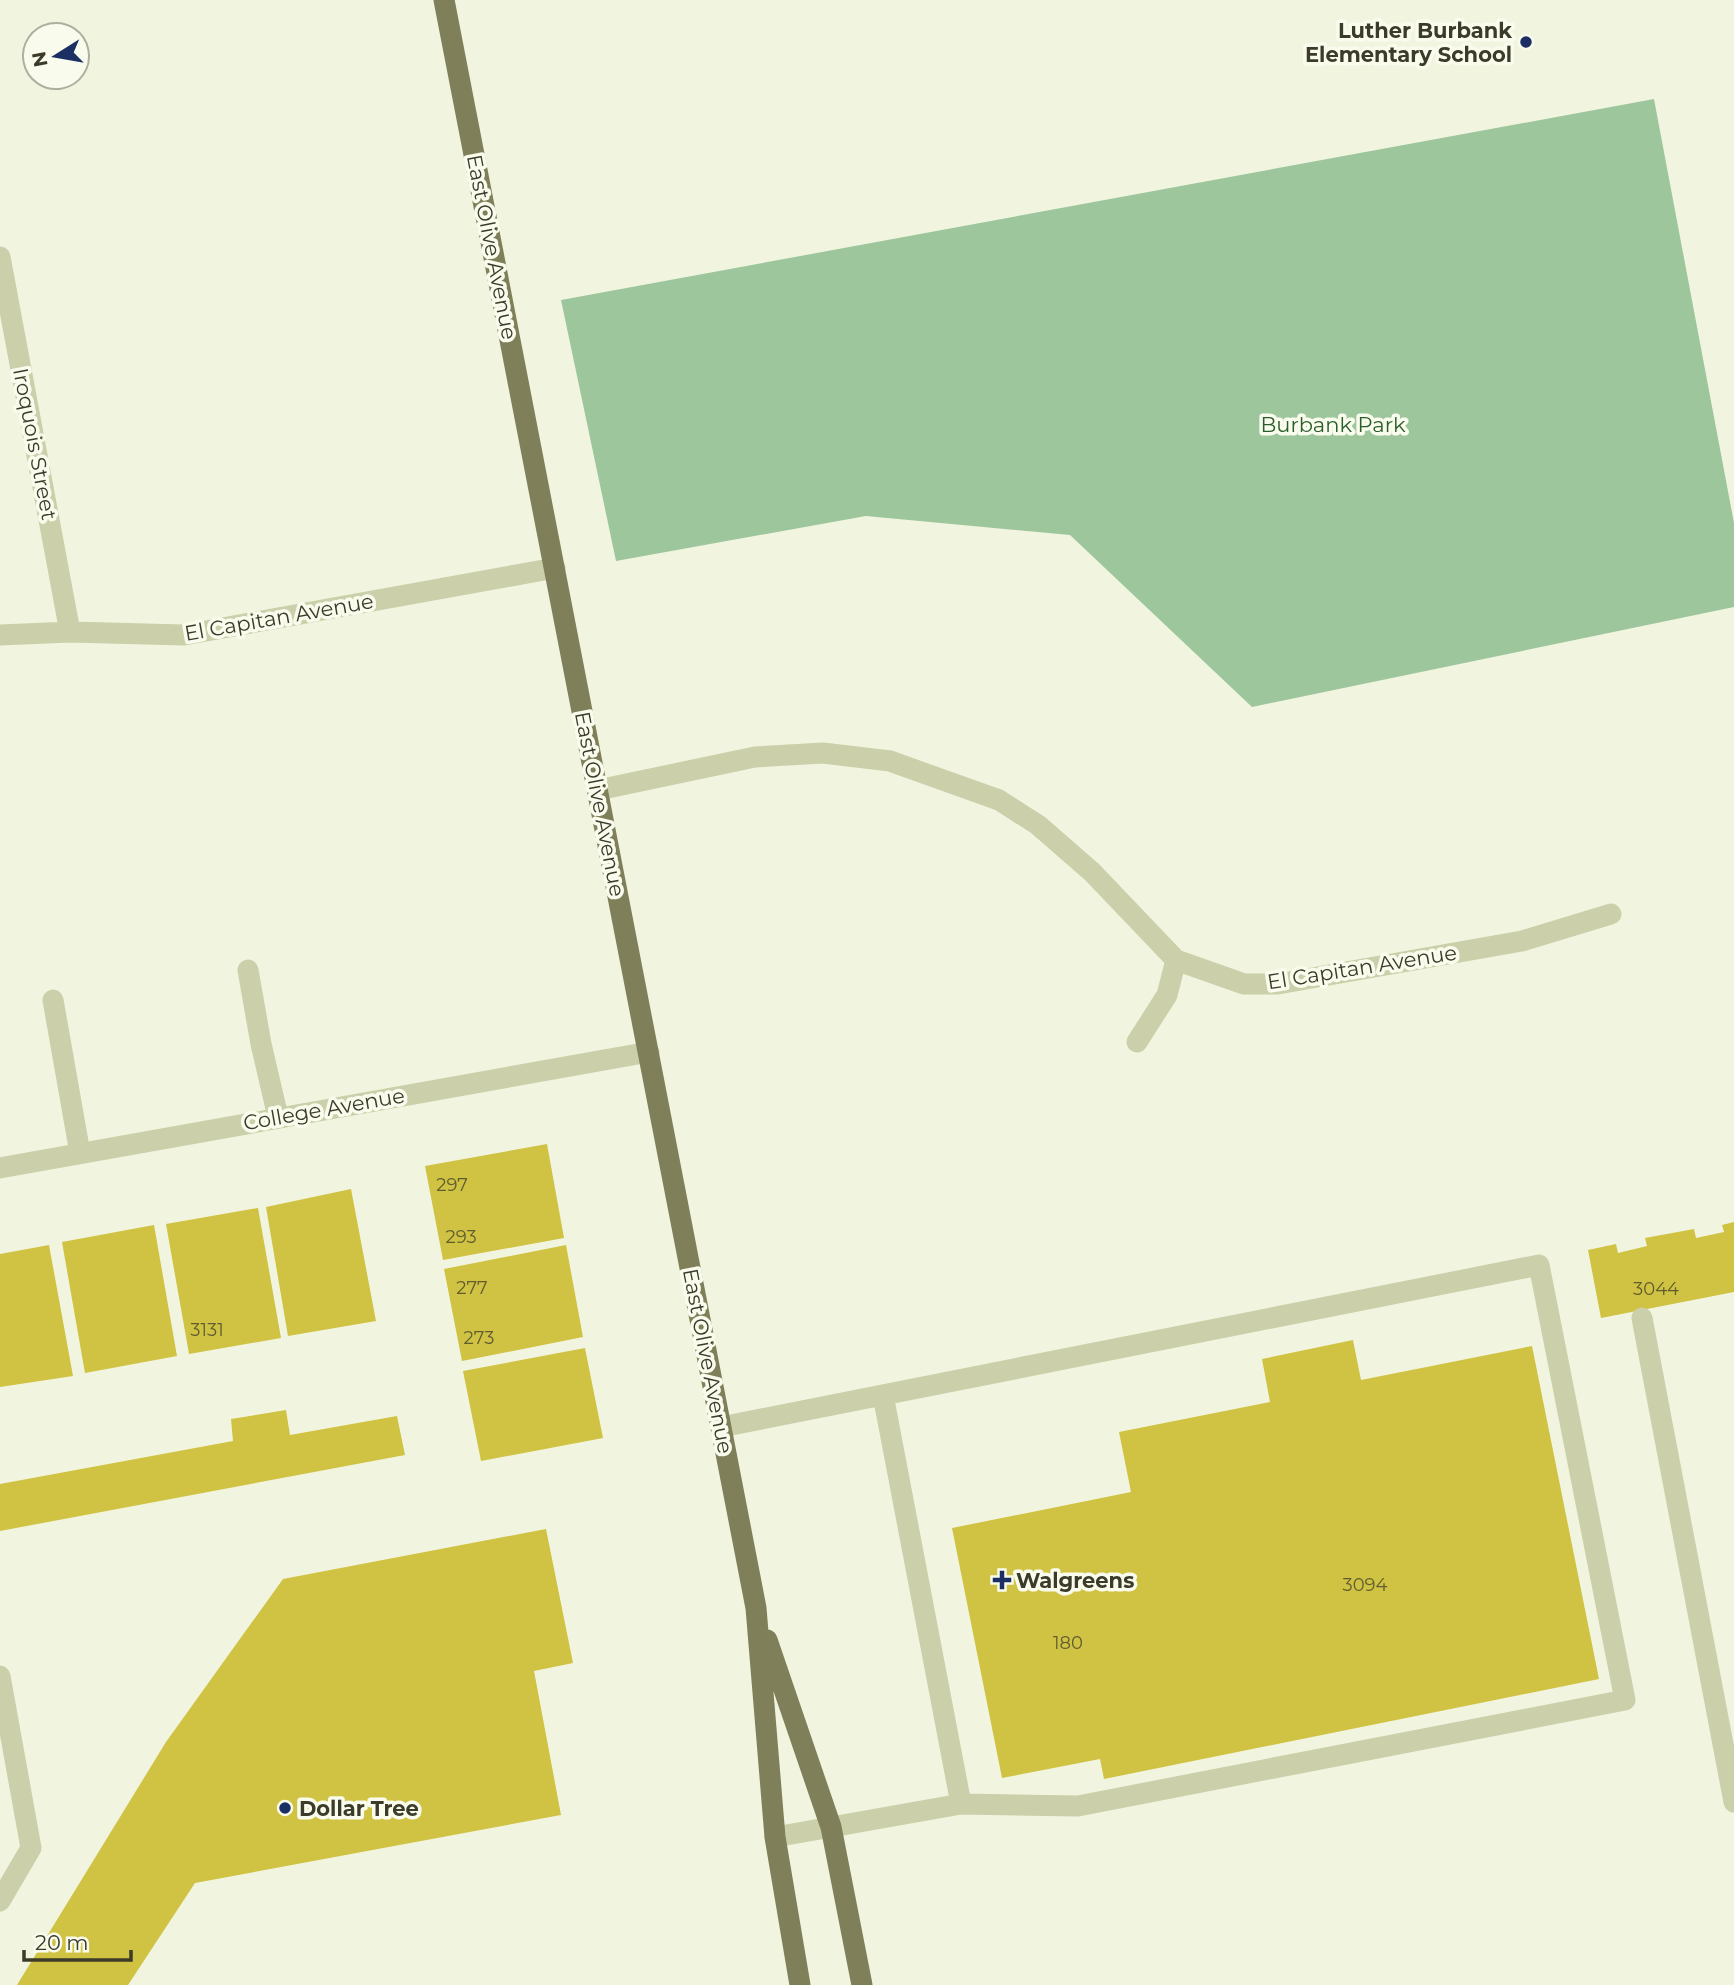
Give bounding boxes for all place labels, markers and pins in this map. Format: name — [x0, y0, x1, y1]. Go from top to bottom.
place label: Luther Burbank Elementary School — [1305, 18, 1512, 67]
marker: Luther Burbank Elementary School — [1518, 34, 1534, 50]
place label: Walgreens — [1016, 1568, 1134, 1593]
marker: Walgreens — [994, 1572, 1010, 1588]
place label: Dollar Tree — [299, 1796, 419, 1821]
marker: Dollar Tree — [277, 1800, 293, 1816]

